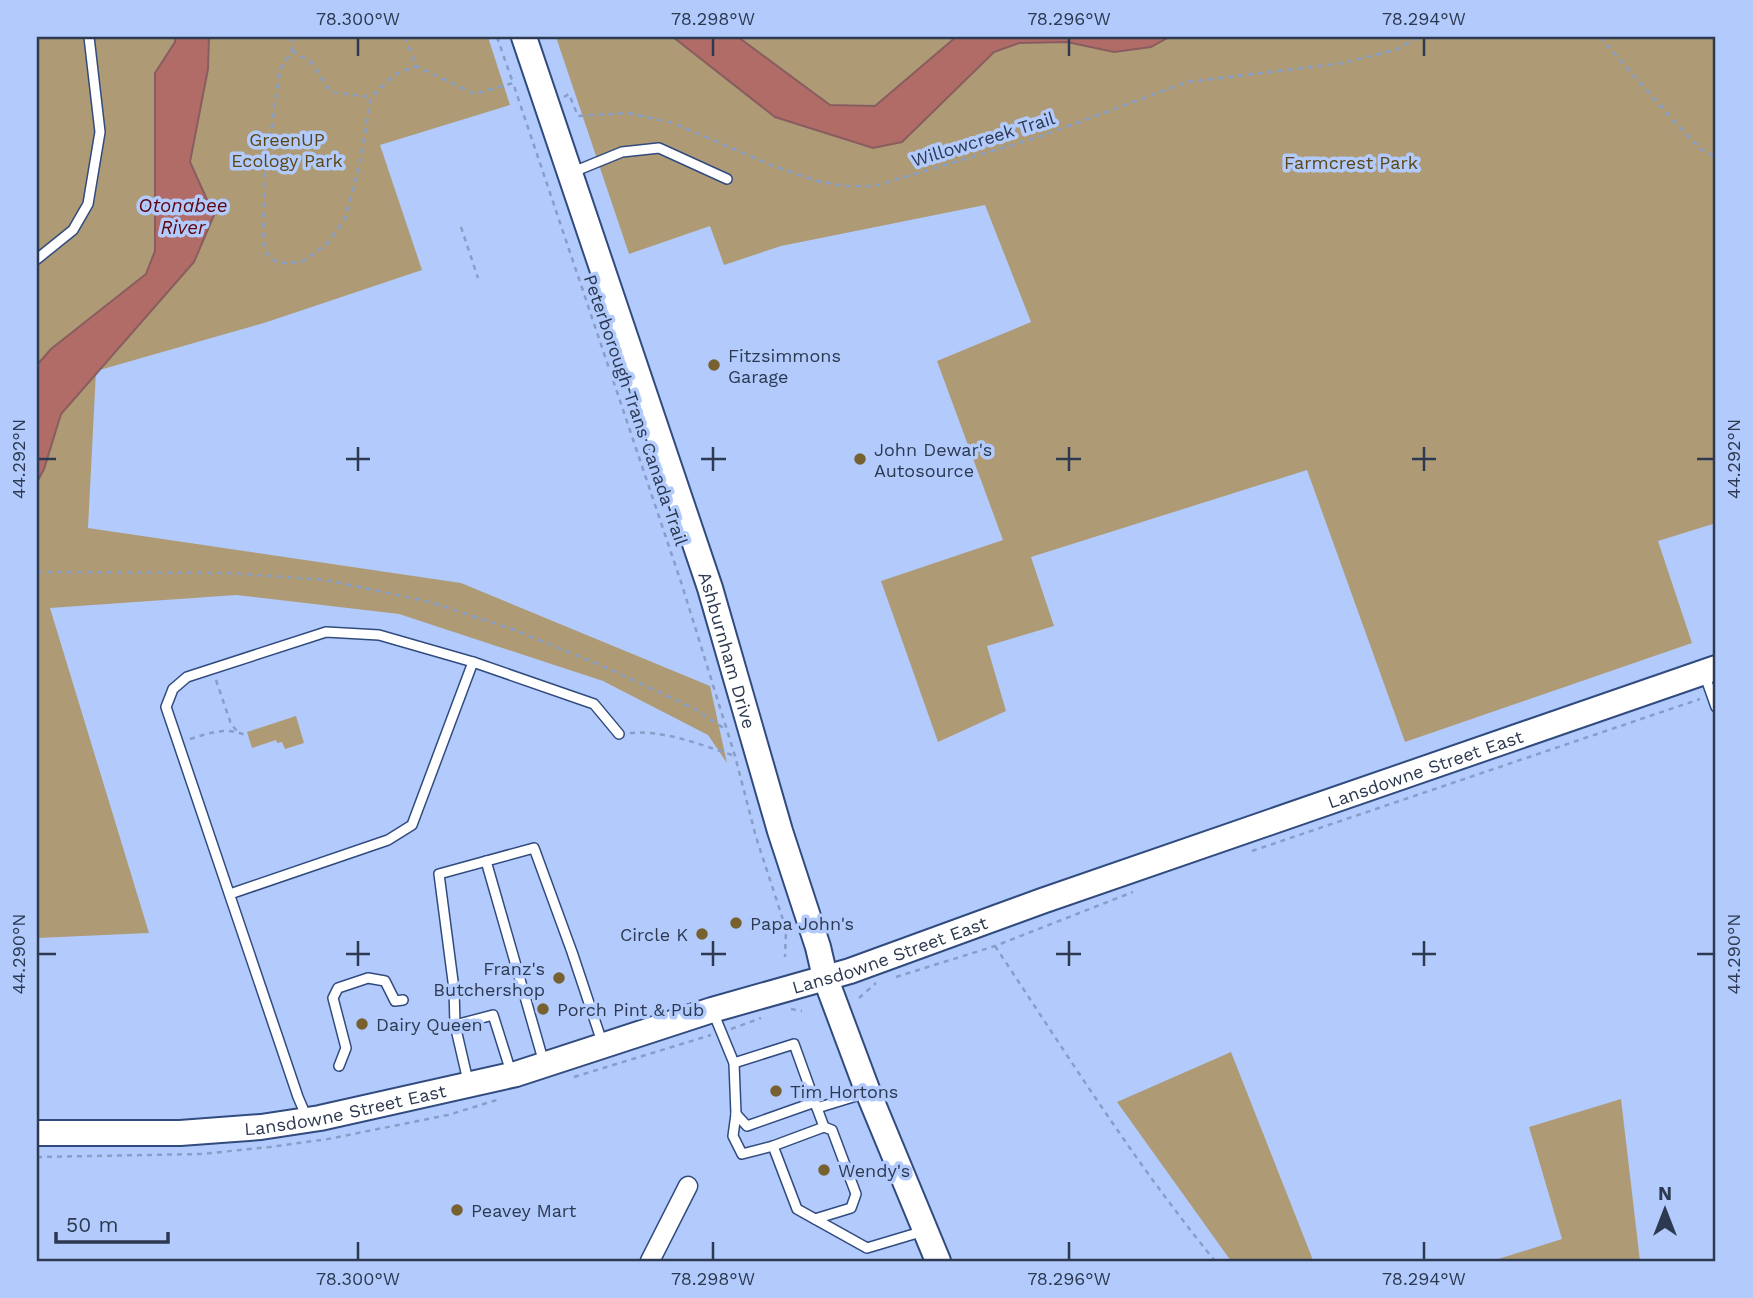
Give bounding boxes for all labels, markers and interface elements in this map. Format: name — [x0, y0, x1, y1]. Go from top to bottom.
text: 78.300°W — [316, 8, 400, 29]
text: 78.298°W — [671, 8, 755, 29]
text: 78.296°W — [1027, 8, 1111, 29]
text: 78.294°W — [1382, 8, 1466, 29]
street label: Willowcreek Trail — [909, 107, 1058, 171]
park label: GreenUP Ecology Park — [231, 129, 343, 171]
park label: Farmcrest Park — [1284, 152, 1418, 173]
water label: Otonabee River — [138, 194, 228, 239]
street label: Peterborough Trans Canada Trail — [580, 272, 692, 549]
place label: Fitzsimmons Garage — [728, 345, 841, 387]
marker: Fitzsimmons Garage — [706, 357, 722, 373]
text: 44.292°N — [8, 419, 29, 499]
text: 44.292°N — [1723, 419, 1744, 499]
place label: John Dewar's Autosource — [874, 439, 992, 481]
marker: John Dewar's Autosource — [852, 451, 868, 467]
street label: Ashburnham Drive — [695, 569, 760, 731]
street label: Lansdowne Street East — [1325, 725, 1526, 812]
street label: Lansdowne Street East — [789, 911, 991, 997]
place label: Papa John's — [750, 913, 854, 934]
text: 44.290°N — [8, 914, 29, 994]
text: 44.290°N — [1723, 914, 1744, 994]
marker: Papa John's — [728, 915, 744, 931]
place label: Circle K — [620, 924, 688, 945]
marker: Circle K — [694, 926, 710, 942]
place label: Franz's Butchershop — [433, 958, 545, 1000]
marker: Franz's Butchershop — [551, 970, 567, 986]
place label: Porch Pint & Pub — [557, 999, 704, 1020]
marker: Porch Pint & Pub — [535, 1001, 551, 1017]
place label: Dairy Queen — [376, 1014, 483, 1035]
marker: Dairy Queen — [354, 1016, 370, 1032]
street label: Lansdowne Street East — [243, 1079, 448, 1139]
place label: Tim Hortons — [790, 1081, 898, 1102]
marker: Tim Hortons — [768, 1083, 784, 1099]
place label: Wendy's — [838, 1160, 910, 1181]
marker: Wendy's — [816, 1162, 832, 1178]
north arrow — [1630, 1176, 1700, 1246]
text: N — [1658, 1182, 1672, 1205]
scale bar — [56, 1200, 168, 1244]
place label: Peavey Mart — [471, 1200, 577, 1221]
marker: Peavey Mart — [449, 1202, 465, 1218]
text: 50 m — [66, 1212, 118, 1237]
text: 78.300°W — [316, 1268, 400, 1289]
text: 78.298°W — [671, 1268, 755, 1289]
text: 78.296°W — [1027, 1268, 1111, 1289]
text: 78.294°W — [1382, 1268, 1466, 1289]

